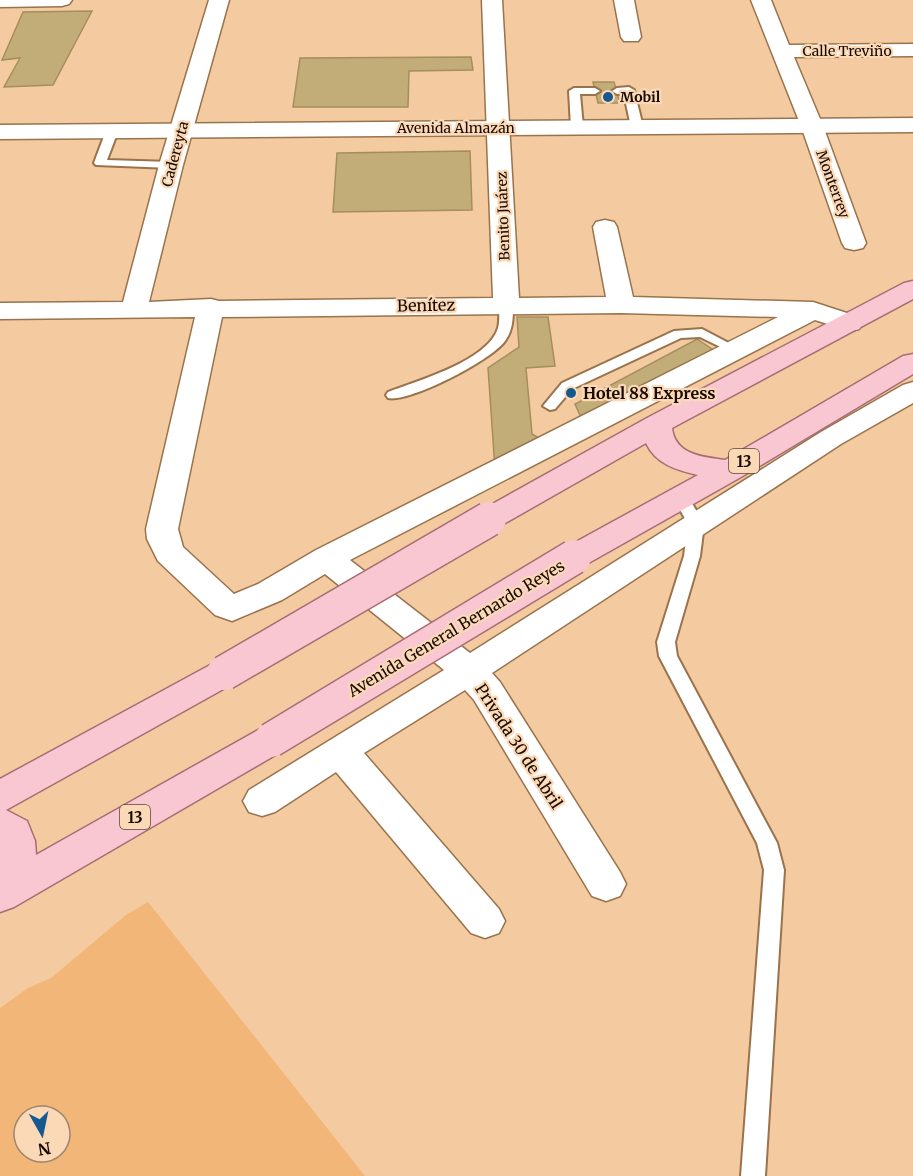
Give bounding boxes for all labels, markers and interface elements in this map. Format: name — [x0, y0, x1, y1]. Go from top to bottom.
street label: Calle Treviño — [802, 42, 892, 60]
place label: Mobil — [620, 88, 661, 106]
marker: Mobil — [601, 90, 615, 104]
street label: Cadereyta — [158, 119, 193, 189]
street label: Avenida Almazán — [396, 119, 515, 137]
street label: Monterrey — [812, 147, 854, 221]
street label: Benito Juárez — [492, 171, 514, 261]
street label: Benítez — [397, 294, 455, 316]
place label: Hotel 88 Express — [583, 383, 716, 403]
marker: Hotel 88 Express — [564, 386, 578, 400]
road number: 13 — [729, 449, 759, 473]
street label: Avenida General Bernardo Reyes — [343, 555, 568, 701]
street label: Privada 30 de Abril — [471, 680, 567, 812]
road number: 13 — [120, 805, 150, 829]
north arrow — [12, 1104, 72, 1164]
text: N — [36, 1138, 52, 1160]

